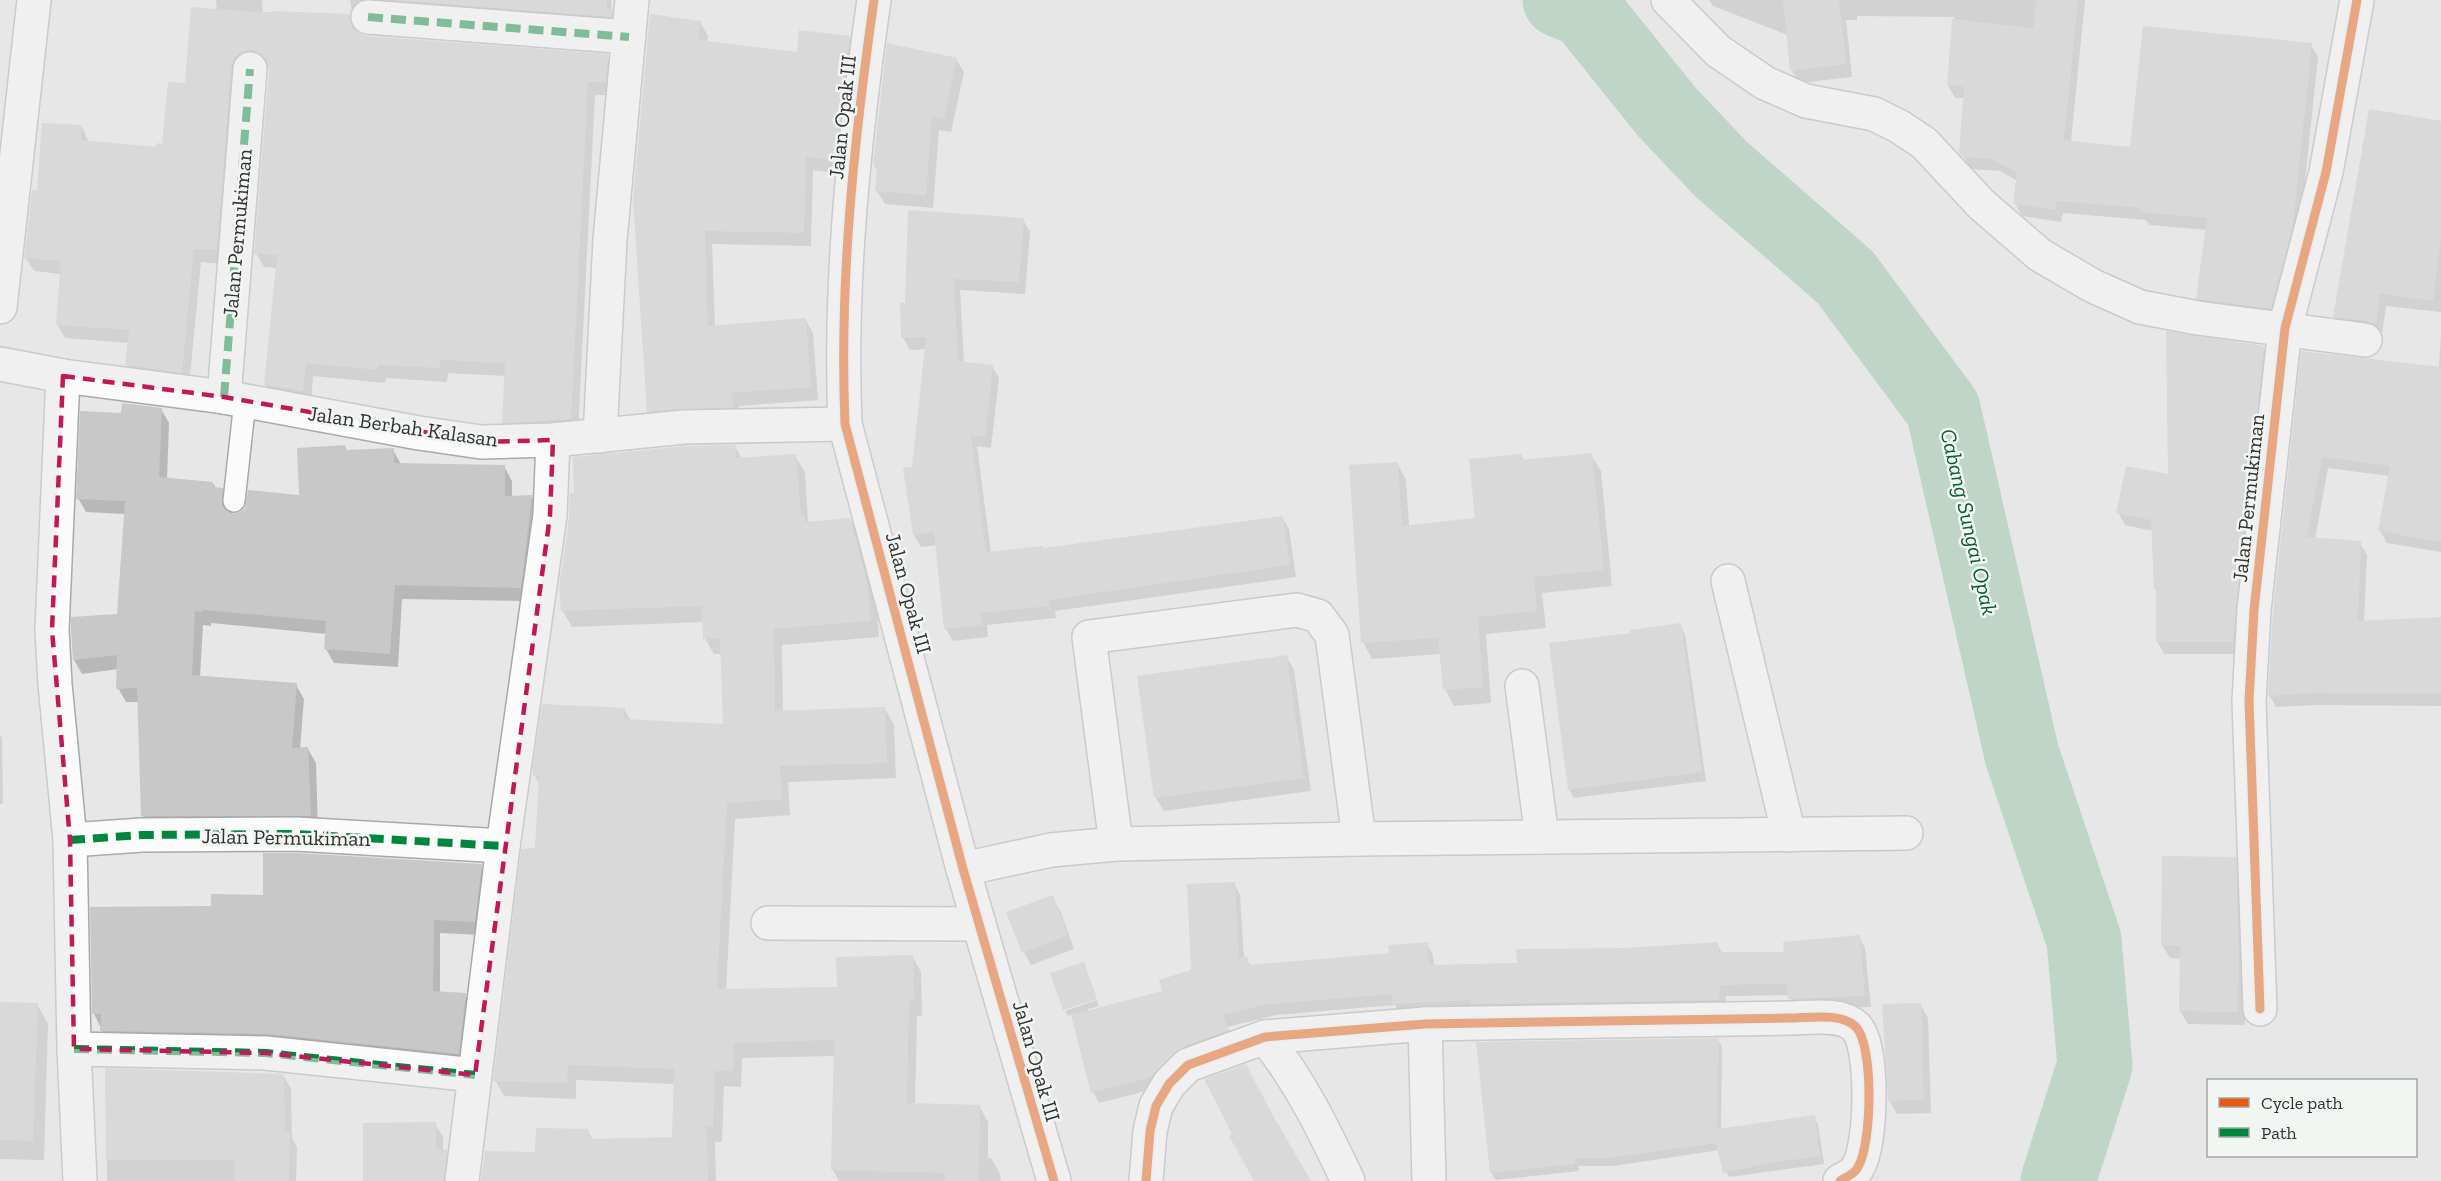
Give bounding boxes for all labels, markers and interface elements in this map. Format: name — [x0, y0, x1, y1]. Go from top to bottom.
street label: Jalan Opak III — [823, 54, 861, 180]
street label: Jalan Permukiman — [217, 148, 257, 318]
street label: Jalan Berbah Kalasan — [306, 400, 500, 452]
street label: Jalan Permukiman — [2227, 413, 2269, 583]
water label: Cabang Sungai Opak — [1934, 426, 2004, 618]
street label: Jalan Opak III — [881, 530, 937, 656]
street label: Jalan Permukiman — [201, 823, 371, 851]
street label: Jalan Opak III — [1008, 998, 1066, 1124]
legend — [2207, 1079, 2417, 1157]
text: Cycle path — [2261, 1092, 2343, 1114]
text: Path — [2261, 1122, 2297, 1144]

